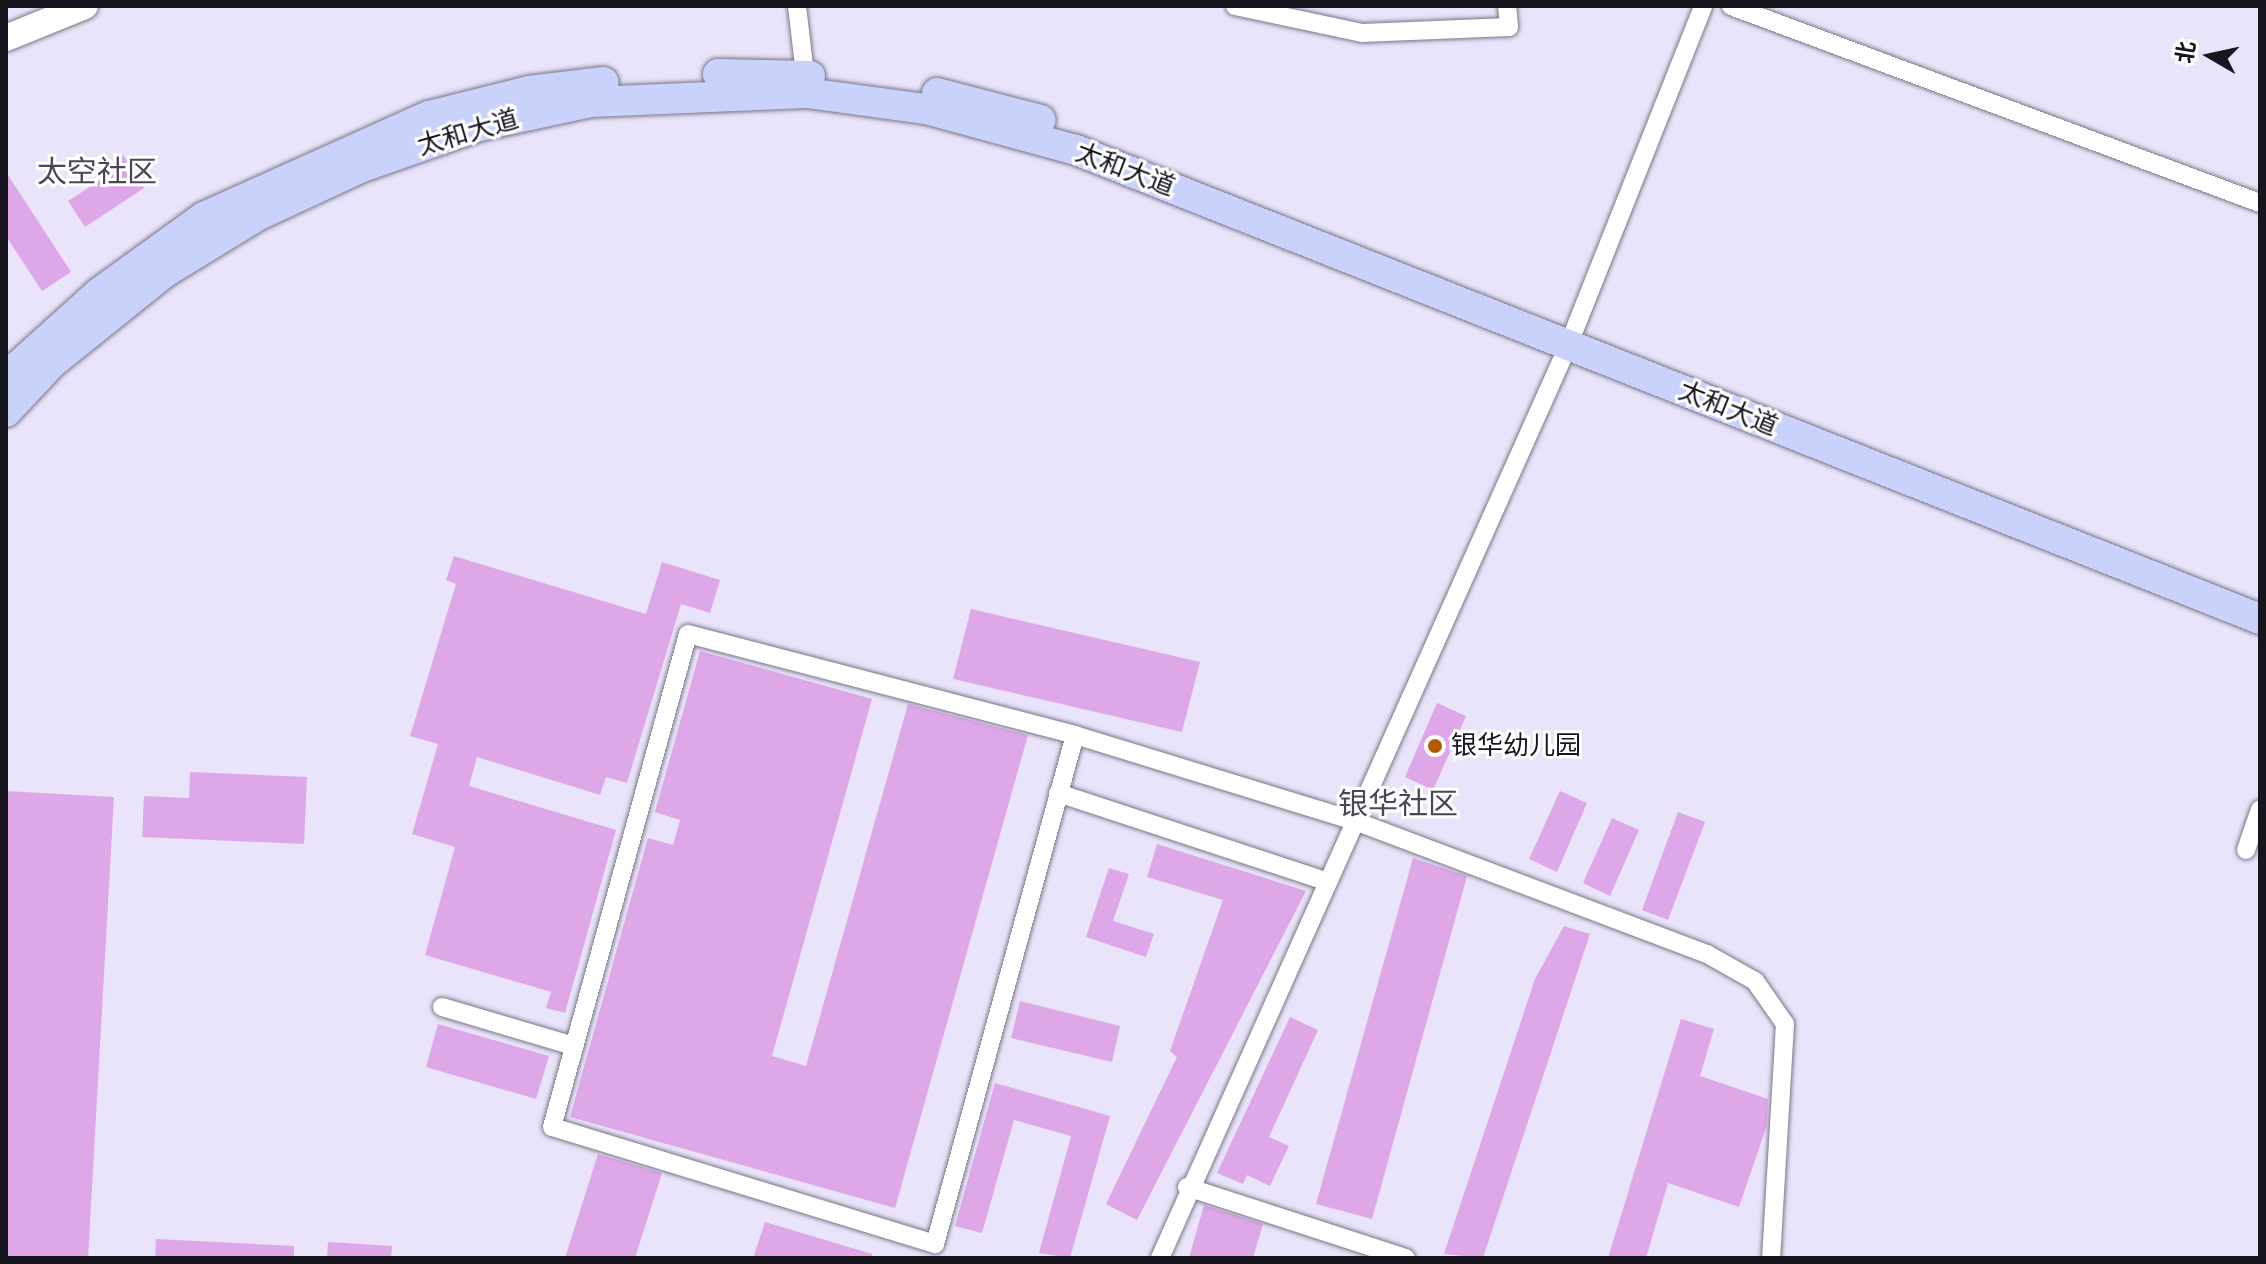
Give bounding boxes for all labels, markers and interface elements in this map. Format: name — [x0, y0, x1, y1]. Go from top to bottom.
north arrow — [2170, 16, 2250, 96]
text: 北 — [2171, 39, 2201, 65]
street label: 太和大道 — [414, 104, 522, 162]
street label: 太和大道 — [1071, 137, 1179, 203]
district label: 太空社区 — [37, 154, 157, 190]
street label: 太和大道 — [1674, 375, 1782, 443]
place label: 银华幼儿园 — [1451, 730, 1581, 762]
marker: 银华幼儿园 — [1426, 737, 1444, 755]
district label: 银华社区 — [1338, 786, 1458, 822]

